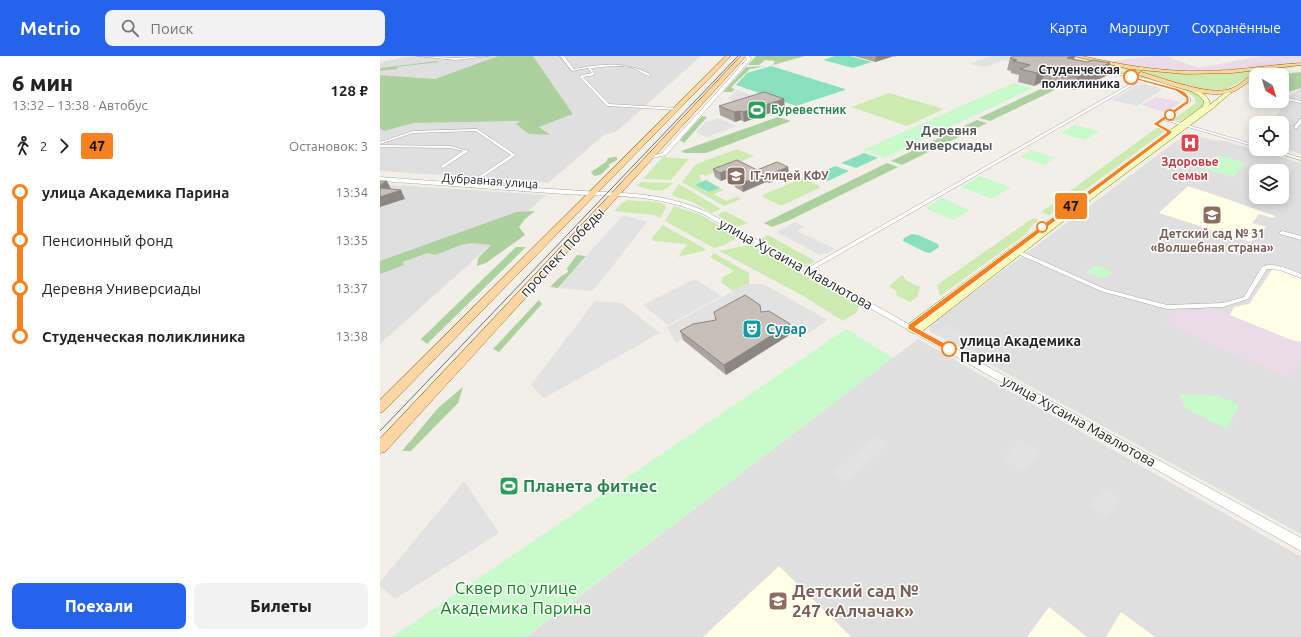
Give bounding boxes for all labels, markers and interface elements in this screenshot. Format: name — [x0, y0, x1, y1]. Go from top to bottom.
search box — [105, 10, 385, 46]
text: Metrio — [20, 17, 81, 39]
icon: search — [119, 17, 141, 39]
text: Поиск — [151, 20, 193, 37]
text: Карта — [1050, 20, 1087, 36]
text: Маршрут — [1109, 20, 1170, 36]
text: Сохранённые — [1192, 20, 1281, 36]
place label: Студенческая поликлиника — [1039, 63, 1120, 90]
north arrow — [1249, 68, 1289, 108]
map controls — [1249, 68, 1289, 204]
marker: Студенческая поликлиника — [1123, 69, 1139, 85]
text: 6 мин — [12, 70, 73, 95]
text: 128 ₽ — [331, 82, 368, 99]
text: 13:32 – 13:38 · Автобус — [12, 98, 148, 112]
sports icon: Буревестник — [746, 99, 768, 121]
place label: Буревестник — [771, 103, 846, 116]
unlabelled marker — [1164, 109, 1176, 121]
button: locate — [1249, 116, 1289, 156]
district label: Деревня Универсиады — [906, 123, 992, 152]
hospital icon: Здоровье семьи — [1179, 132, 1201, 154]
icon: walk — [12, 135, 34, 157]
icon: forward — [53, 135, 75, 157]
text: 47 — [89, 138, 105, 154]
text: 2 — [40, 139, 47, 153]
text: Остановок: 3 — [289, 139, 368, 153]
place label: Здоровье семьи — [1161, 155, 1219, 182]
button: layers — [1249, 164, 1289, 204]
school or university icon: IT-лицей КФУ — [725, 165, 747, 187]
place label: IT-лицей КФУ — [750, 169, 829, 182]
street label: Дубравная улица — [441, 171, 539, 190]
text: улица Академика Парина — [42, 184, 229, 201]
text: 13:34 — [335, 185, 368, 199]
line badge: 47 — [1053, 193, 1089, 219]
text: 47 — [1063, 198, 1079, 214]
street label: проспект Победы — [517, 204, 607, 300]
school or university icon: Детский сад № 31 «Волшебная страна» — [1201, 204, 1223, 226]
street label: улица Хусаина Мавлютова — [716, 215, 876, 313]
unlabelled marker — [1036, 221, 1048, 233]
place label: Детский сад № 31 «Волшебная страна» — [1150, 227, 1274, 254]
text: Пенсионный фонд — [42, 232, 173, 249]
text: 13:35 — [335, 233, 368, 247]
text: Деревня Универсиады — [42, 280, 201, 297]
text: 13:37 — [335, 281, 368, 295]
theatre icon: Сувар — [741, 318, 763, 340]
place label: Сувар — [766, 321, 807, 337]
text: Студенческая поликлиника — [42, 328, 246, 345]
text: 13:38 — [335, 329, 368, 343]
place label: улица Академика Парина — [960, 333, 1081, 365]
marker: улица Академика Парина — [941, 341, 957, 357]
street label: улица Хусаина Мавлютова — [999, 372, 1159, 470]
sports icon: Планета фитнес — [498, 475, 520, 497]
place label: Планета фитнес — [523, 476, 657, 495]
park label: Сквер по улице Академика Парина — [441, 578, 591, 617]
place label: Детский сад № 247 «Алчачак» — [792, 581, 918, 620]
button: Поехали — [12, 583, 186, 629]
button: Билеты — [194, 583, 368, 629]
school or university icon: Детский сад № 247 «Алчачак» — [767, 590, 789, 612]

